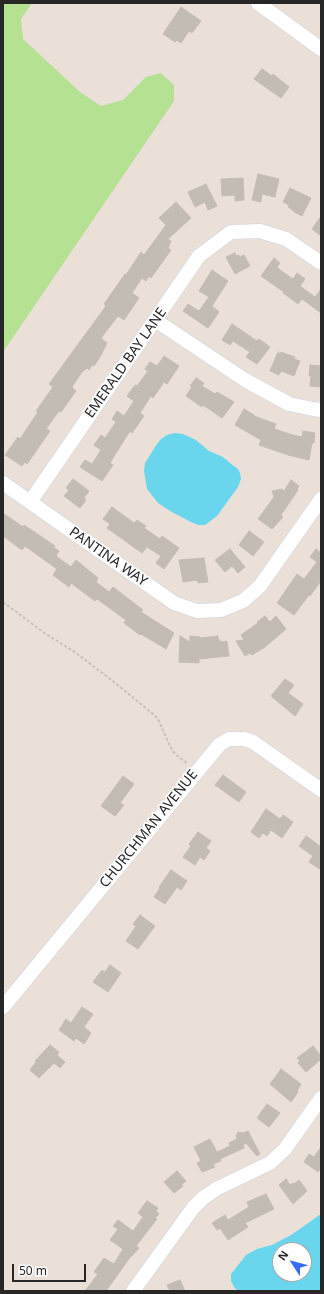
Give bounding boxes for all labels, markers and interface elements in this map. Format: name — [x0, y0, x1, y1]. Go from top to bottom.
street label: EMERALD BAY LANE — [82, 305, 170, 421]
street label: PANTINA WAY — [66, 524, 150, 590]
street label: CHURCHMAN AVENUE — [96, 767, 202, 891]
north arrow — [272, 1242, 312, 1282]
text: N — [274, 1247, 291, 1263]
scale bar — [14, 1256, 88, 1282]
text: 50 m — [19, 1262, 47, 1279]

